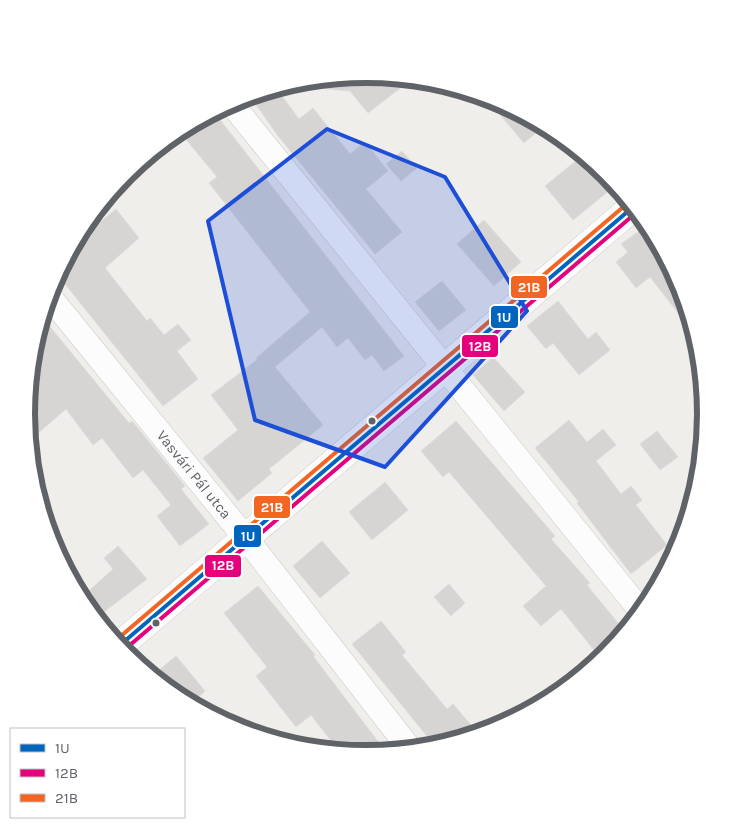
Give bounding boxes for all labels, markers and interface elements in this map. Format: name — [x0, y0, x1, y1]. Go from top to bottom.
line badge: 21B — [510, 275, 548, 299]
text: 21B — [518, 279, 540, 296]
line badge: 1U — [490, 305, 519, 329]
text: 1U — [497, 309, 511, 326]
line badge: 12B — [461, 334, 499, 358]
text: 12B — [469, 338, 491, 355]
unlabelled marker — [367, 416, 377, 426]
street label: Vasvári Pál utca — [153, 427, 235, 522]
line badge: 21B — [253, 495, 291, 519]
text: 21B — [261, 499, 283, 516]
line badge: 1U — [233, 524, 262, 548]
text: 1U — [241, 528, 255, 545]
line badge: 12B — [204, 554, 242, 578]
text: 12B — [212, 557, 234, 574]
unlabelled marker — [151, 618, 161, 628]
legend — [10, 728, 185, 818]
text: 1U — [55, 739, 70, 757]
text: 12B — [55, 764, 78, 782]
text: 21B — [55, 789, 78, 807]

